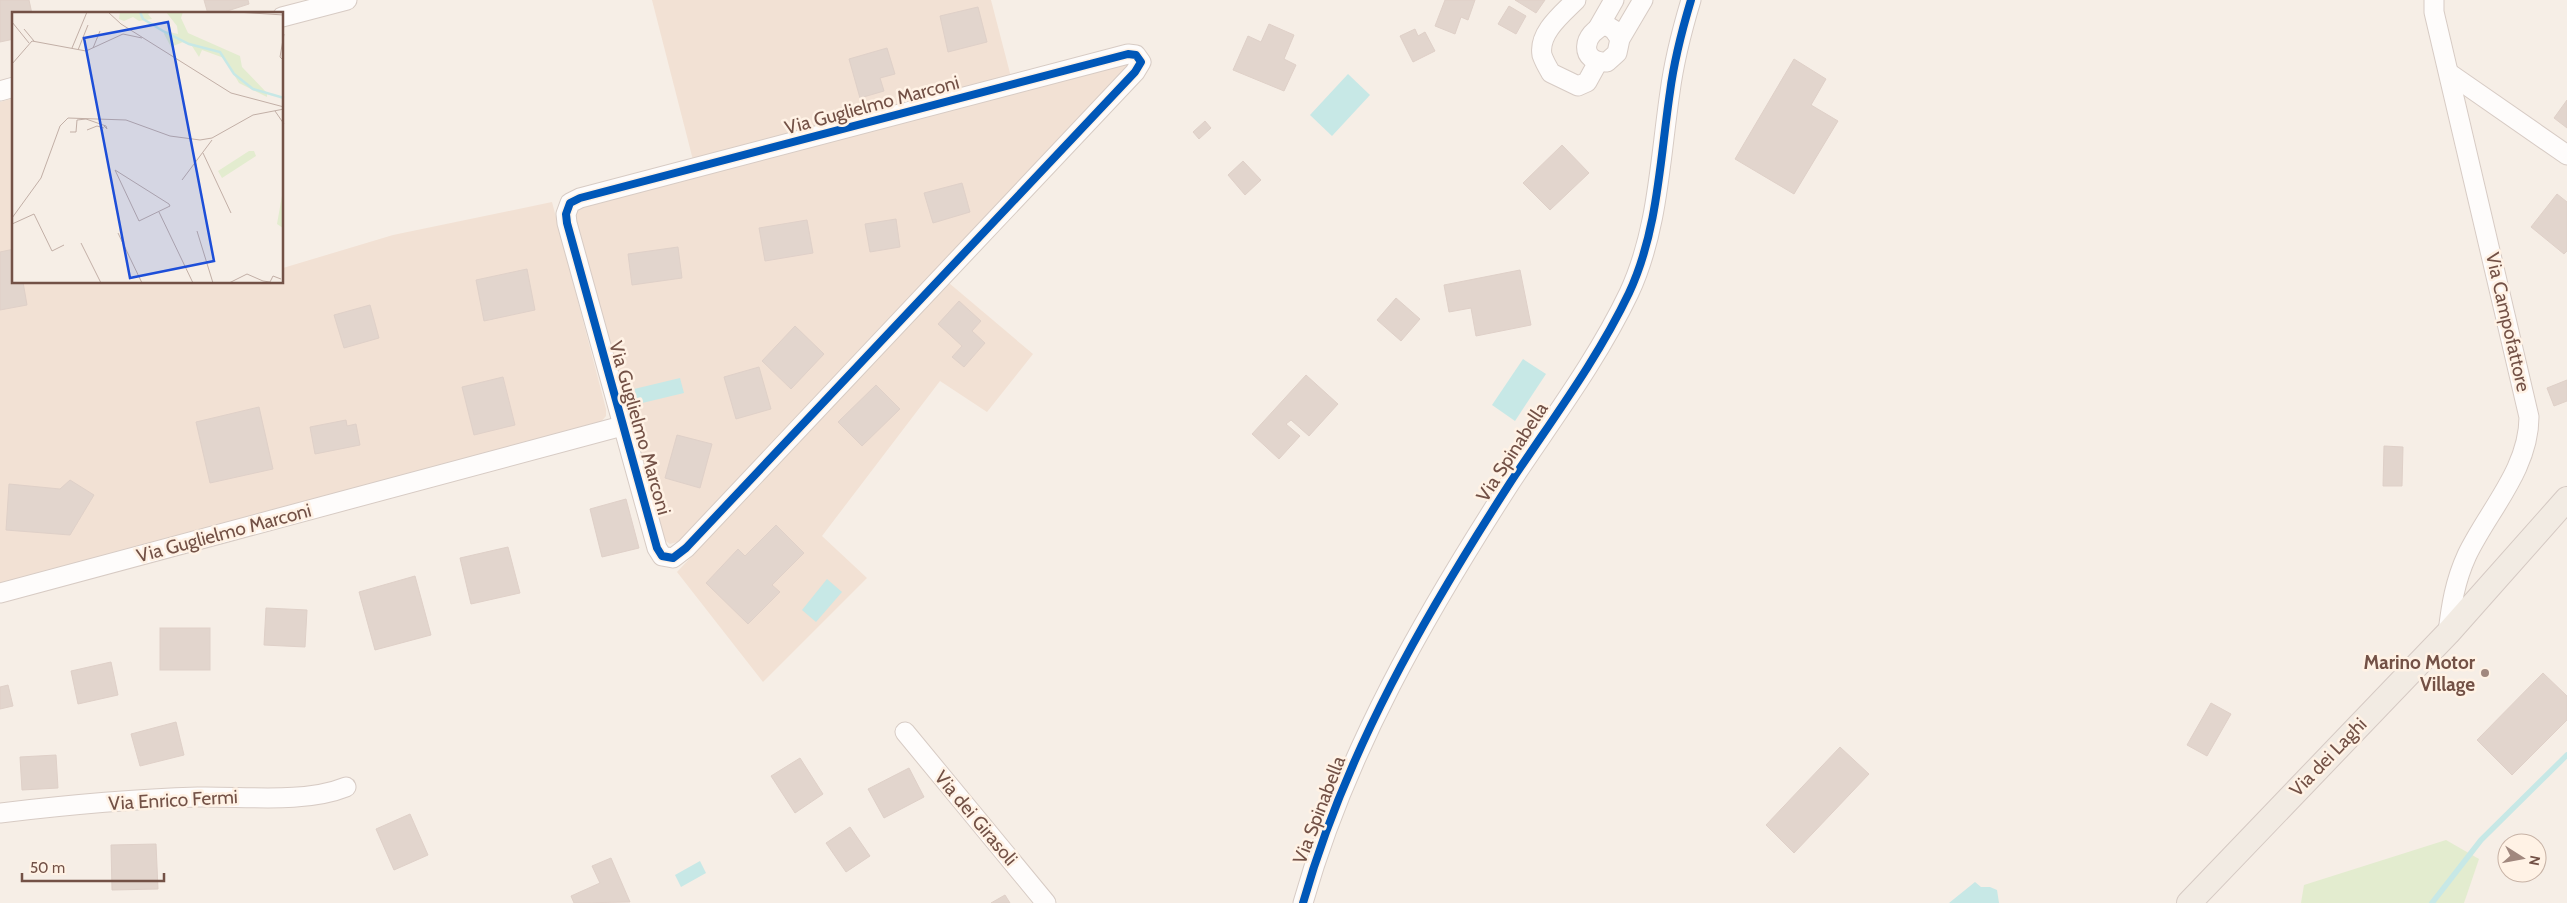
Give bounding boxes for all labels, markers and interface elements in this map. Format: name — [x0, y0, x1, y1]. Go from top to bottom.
inset map — [12, 12, 284, 284]
street label: Via Guglielmo Marconi — [782, 71, 962, 139]
street label: Via Campofattore — [2481, 250, 2535, 394]
street label: Via Guglielmo Marconi — [604, 338, 676, 518]
street label: Via Spinabella — [1471, 398, 1553, 506]
street label: Via Guglielmo Marconi — [134, 499, 314, 567]
place label: Marino Motor Village — [2363, 651, 2476, 696]
marker: Marino Motor Village — [2479, 667, 2491, 679]
street label: Via dei Laghi — [2285, 713, 2371, 801]
street label: Via Spinabella — [1288, 753, 1350, 867]
street label: Via dei Girasoli — [930, 766, 1022, 870]
street label: Via Enrico Fermi — [108, 785, 238, 815]
north arrow — [2497, 833, 2547, 883]
scale bar — [22, 850, 165, 882]
text: N — [2525, 854, 2545, 867]
text: 50 m — [30, 859, 65, 877]

